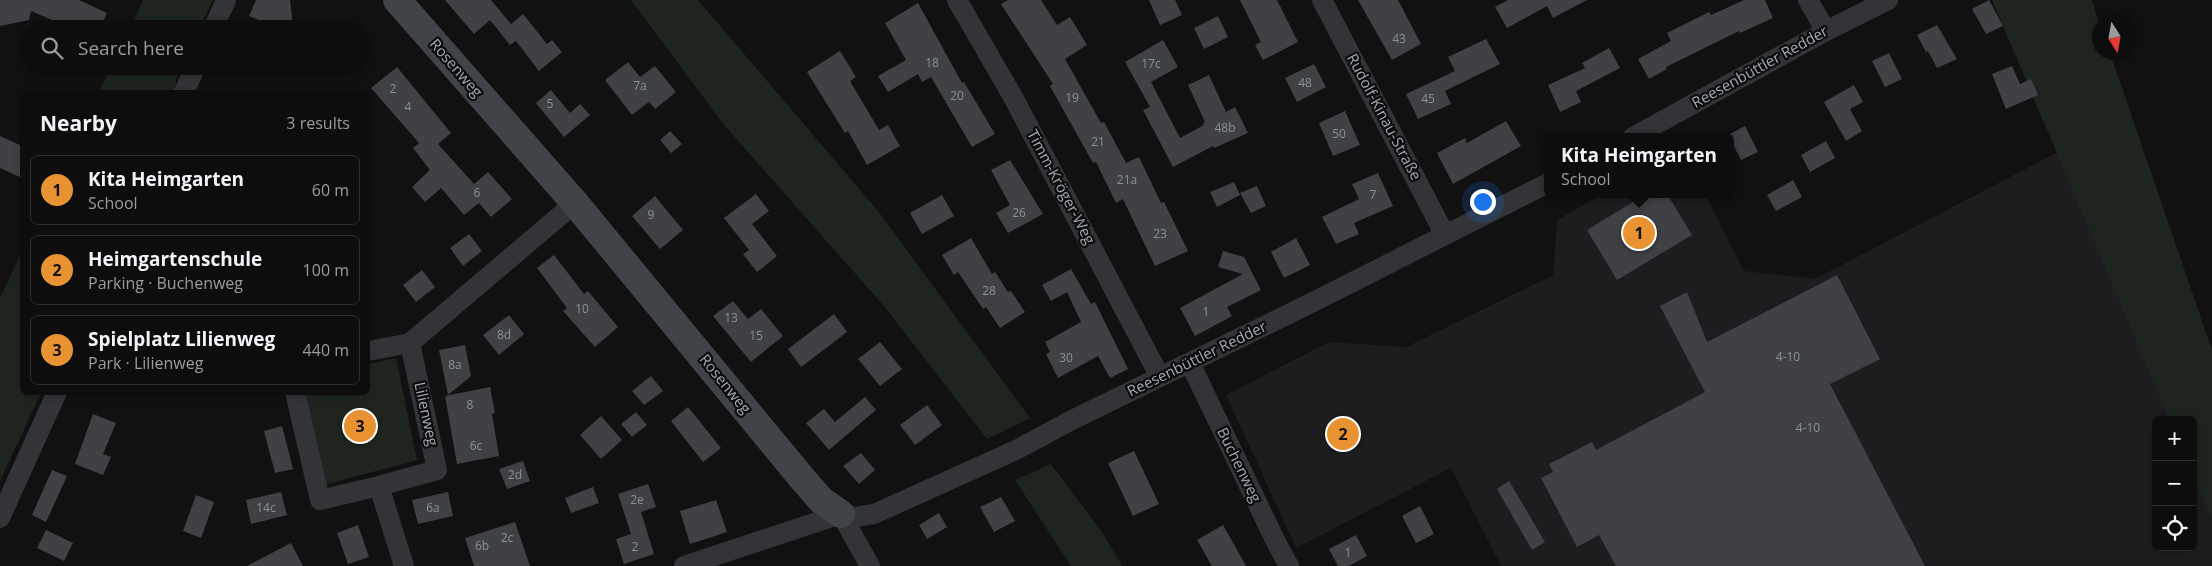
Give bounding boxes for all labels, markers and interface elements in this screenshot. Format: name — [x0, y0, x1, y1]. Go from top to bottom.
north arrow — [2092, 15, 2137, 60]
search box — [20, 20, 370, 75]
street label: Reesenbüttler Redder — [1688, 20, 1831, 112]
house number: 43 — [1392, 30, 1406, 47]
icon: search — [38, 34, 66, 62]
street label: Rosenweg — [426, 34, 488, 101]
text: Search here — [78, 35, 184, 61]
street label: Rudolf-Kinau-Straße — [1343, 50, 1427, 183]
house number: 18 — [925, 54, 939, 71]
house number: 17c — [1141, 55, 1161, 72]
house number: 48 — [1298, 74, 1312, 91]
house number: 7a — [633, 77, 647, 94]
house number: 2 — [390, 80, 397, 97]
house number: 20 — [950, 87, 964, 104]
house number: 19 — [1065, 89, 1079, 106]
house number: 45 — [1421, 90, 1435, 107]
house number: 5 — [547, 95, 554, 112]
house number: 4 — [405, 98, 412, 115]
text: Nearby — [40, 109, 117, 137]
text: 3 results — [286, 112, 350, 134]
house number: 48b — [1214, 119, 1236, 136]
house number: 50 — [1332, 125, 1346, 142]
street label: Timm-Kröger-Weg — [1023, 126, 1101, 247]
house number: 21 — [1091, 133, 1105, 150]
popup — [1544, 133, 1734, 198]
text: Kita Heimgarten — [1561, 142, 1717, 168]
text: Kita Heimgarten — [88, 166, 244, 192]
text: School — [1561, 168, 1611, 190]
house number: 21a — [1117, 171, 1137, 188]
text: 1 — [52, 179, 62, 201]
text: 60 m — [312, 179, 349, 201]
house number: 6 — [474, 184, 481, 201]
house number: 7 — [1370, 186, 1377, 203]
your location — [1470, 189, 1496, 215]
text: School — [88, 192, 138, 214]
house number: 26 — [1012, 204, 1026, 221]
house number: 9 — [648, 206, 655, 223]
pin: 1 — [1623, 214, 1655, 252]
house number: 23 — [1153, 225, 1167, 242]
text: Heimgartenschule — [88, 246, 262, 272]
text: 2 — [52, 259, 62, 281]
text: 100 m — [303, 259, 349, 281]
text: Parking · Buchenweg — [88, 272, 243, 294]
house number: 28 — [982, 282, 996, 299]
house number: 10 — [575, 300, 589, 317]
house number: 1 — [1203, 303, 1209, 320]
house number: 13 — [724, 309, 738, 326]
street label: Reesenbüttler Redder — [1124, 316, 1270, 401]
text: Spielplatz Lilienweg — [88, 326, 275, 352]
house number: 8d — [497, 326, 511, 343]
house number: 15 — [749, 327, 763, 344]
text: 3 — [52, 339, 62, 361]
text: 440 m — [303, 339, 349, 361]
house number: 4-10 — [1776, 348, 1800, 365]
street label: Rosenweg — [696, 349, 756, 417]
house number: 30 — [1059, 349, 1073, 366]
text: Park · Lilienweg — [88, 352, 203, 374]
house number: 8a — [448, 356, 462, 373]
street label: Lilienweg — [410, 380, 444, 448]
house number: 8 — [467, 396, 474, 413]
pin: 3 — [344, 407, 376, 445]
pin: 2 — [1327, 415, 1359, 453]
map controls — [2152, 416, 2197, 551]
button: + — [2152, 416, 2197, 461]
house number: 4-10 — [1796, 419, 1820, 436]
street label: Buchenweg — [1213, 424, 1267, 505]
house number: 6c — [470, 437, 483, 454]
button: − — [2152, 461, 2197, 506]
house number: 2d — [508, 466, 522, 483]
house number: 2e — [630, 491, 644, 508]
house number: 14c — [256, 499, 276, 516]
house number: 6a — [426, 499, 440, 516]
button: locate — [2152, 506, 2197, 551]
house number: 2c — [501, 529, 514, 546]
house number: 6b — [475, 537, 489, 554]
house number: 2 — [632, 538, 639, 555]
house number: 1 — [1345, 544, 1351, 561]

